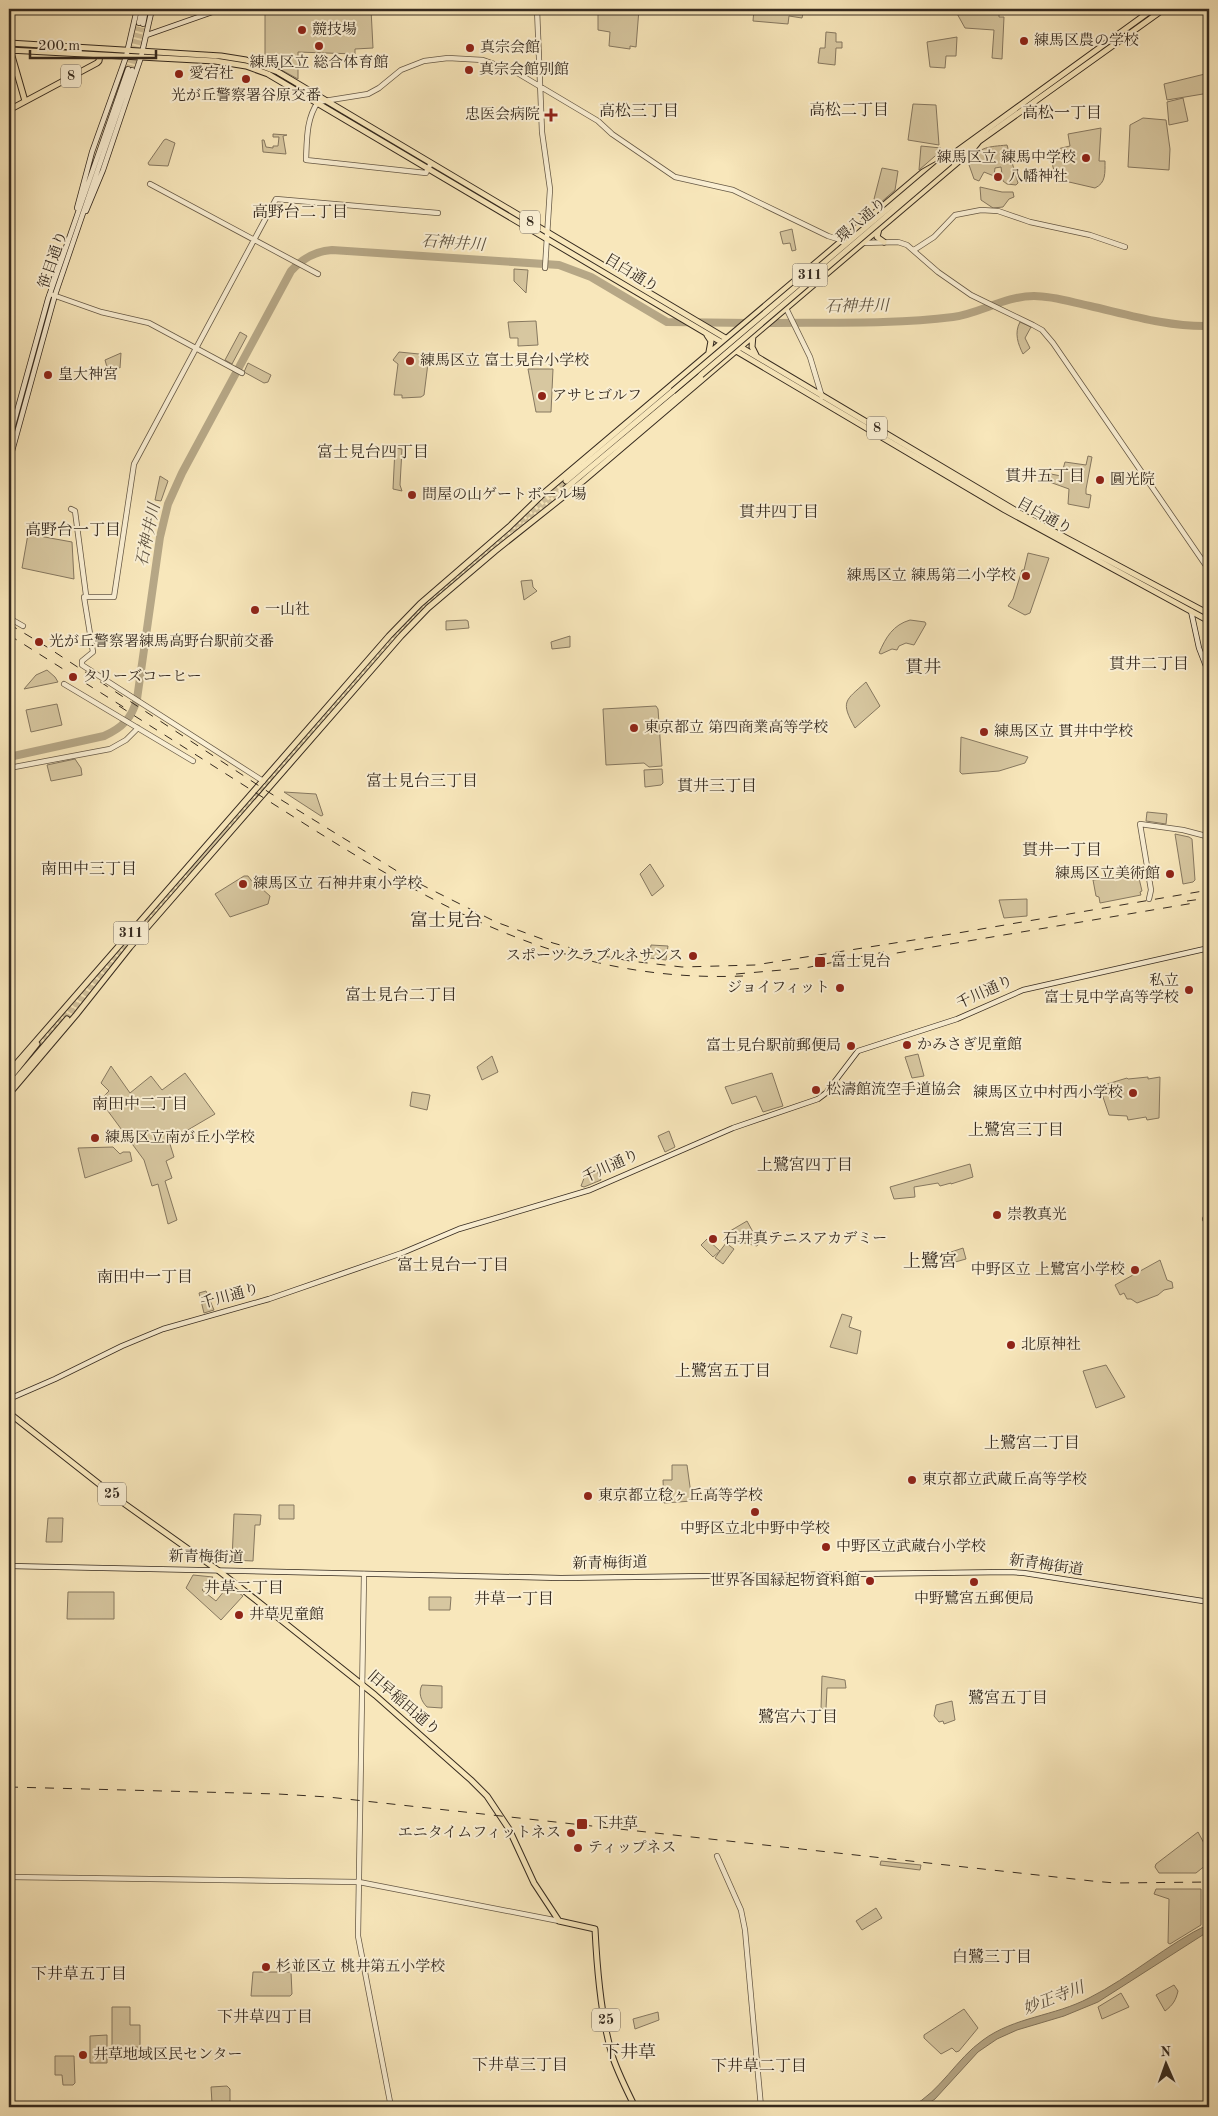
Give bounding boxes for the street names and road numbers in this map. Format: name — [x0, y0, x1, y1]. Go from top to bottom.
road number: 8 — [61, 64, 81, 88]
street label: 環八通り — [833, 194, 890, 246]
road number: 8 — [520, 210, 540, 233]
street label: 笹目通り — [35, 229, 71, 291]
street label: 目白通り — [601, 250, 662, 296]
road number: 311 — [792, 264, 828, 286]
road number: 8 — [867, 416, 887, 439]
street label: 目白通り — [1014, 494, 1075, 538]
road number: 311 — [114, 921, 148, 944]
street label: 千川通り — [954, 972, 1015, 1012]
street label: 千川通り — [580, 1146, 641, 1186]
street label: 千川通り — [199, 1280, 261, 1312]
road number: 25 — [98, 1482, 126, 1506]
street label: 新青梅街道 — [168, 1548, 244, 1566]
street label: 新青梅街道 — [1008, 1551, 1084, 1579]
street label: 新青梅街道 — [572, 1554, 648, 1572]
street label: 旧早稲田通り — [364, 1667, 443, 1739]
road number: 25 — [592, 2008, 620, 2032]

